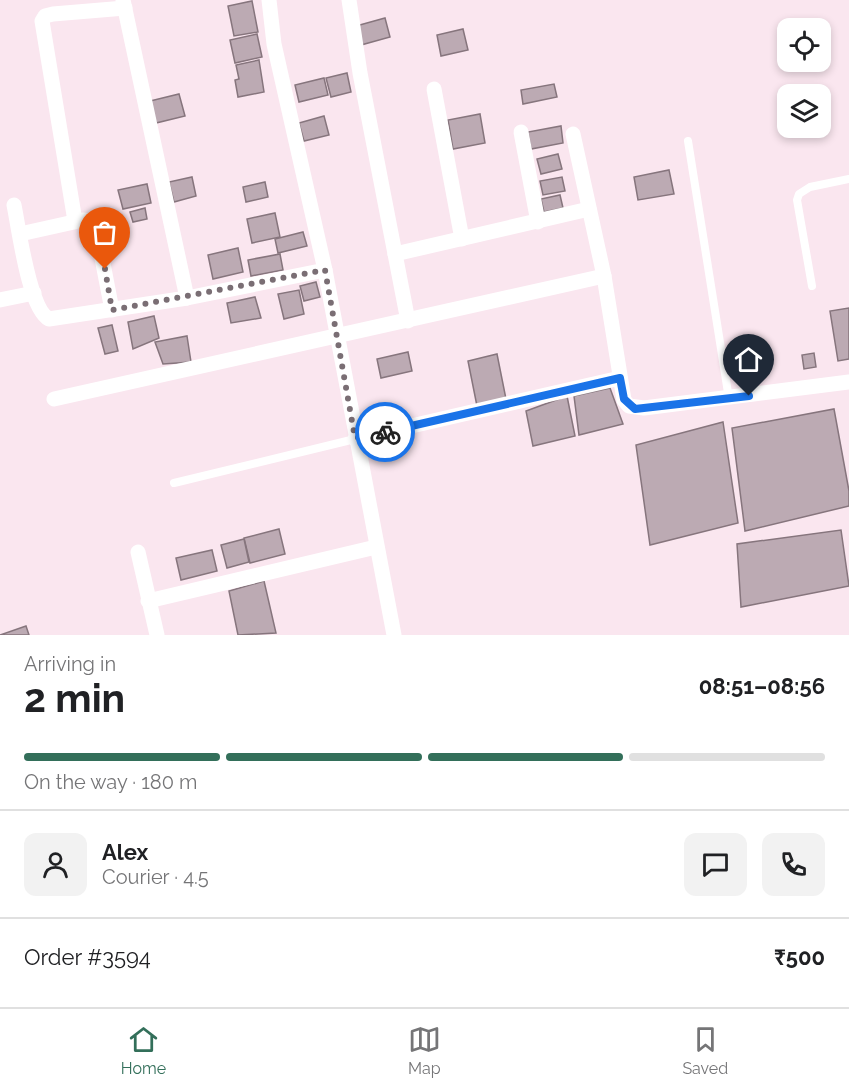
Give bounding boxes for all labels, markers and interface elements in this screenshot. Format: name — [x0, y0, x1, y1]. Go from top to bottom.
map controls — [777, 18, 831, 138]
button: locate — [777, 18, 831, 72]
button: layers — [777, 84, 831, 138]
pin — [79, 207, 130, 269]
icon: bag — [88, 216, 121, 249]
pin — [723, 334, 774, 396]
icon: home — [732, 343, 765, 376]
courier — [355, 402, 415, 462]
icon: bike — [369, 416, 402, 449]
text: Arriving in — [24, 652, 116, 676]
text: 08:51–08:56 — [699, 673, 825, 699]
text: 2 min — [24, 675, 125, 721]
text: On the way · 180 m — [24, 770, 197, 794]
button: person — [24, 833, 87, 896]
button: chat — [684, 833, 747, 896]
button: phone — [762, 833, 825, 896]
text: Alex — [102, 839, 148, 865]
text: Courier · 4.5 — [102, 865, 209, 889]
text: Order #3594 — [24, 944, 151, 970]
text: ₹500 — [774, 944, 825, 970]
tab: Home — [121, 1023, 166, 1078]
tab: Map — [408, 1023, 441, 1078]
tab: Saved — [682, 1023, 728, 1078]

